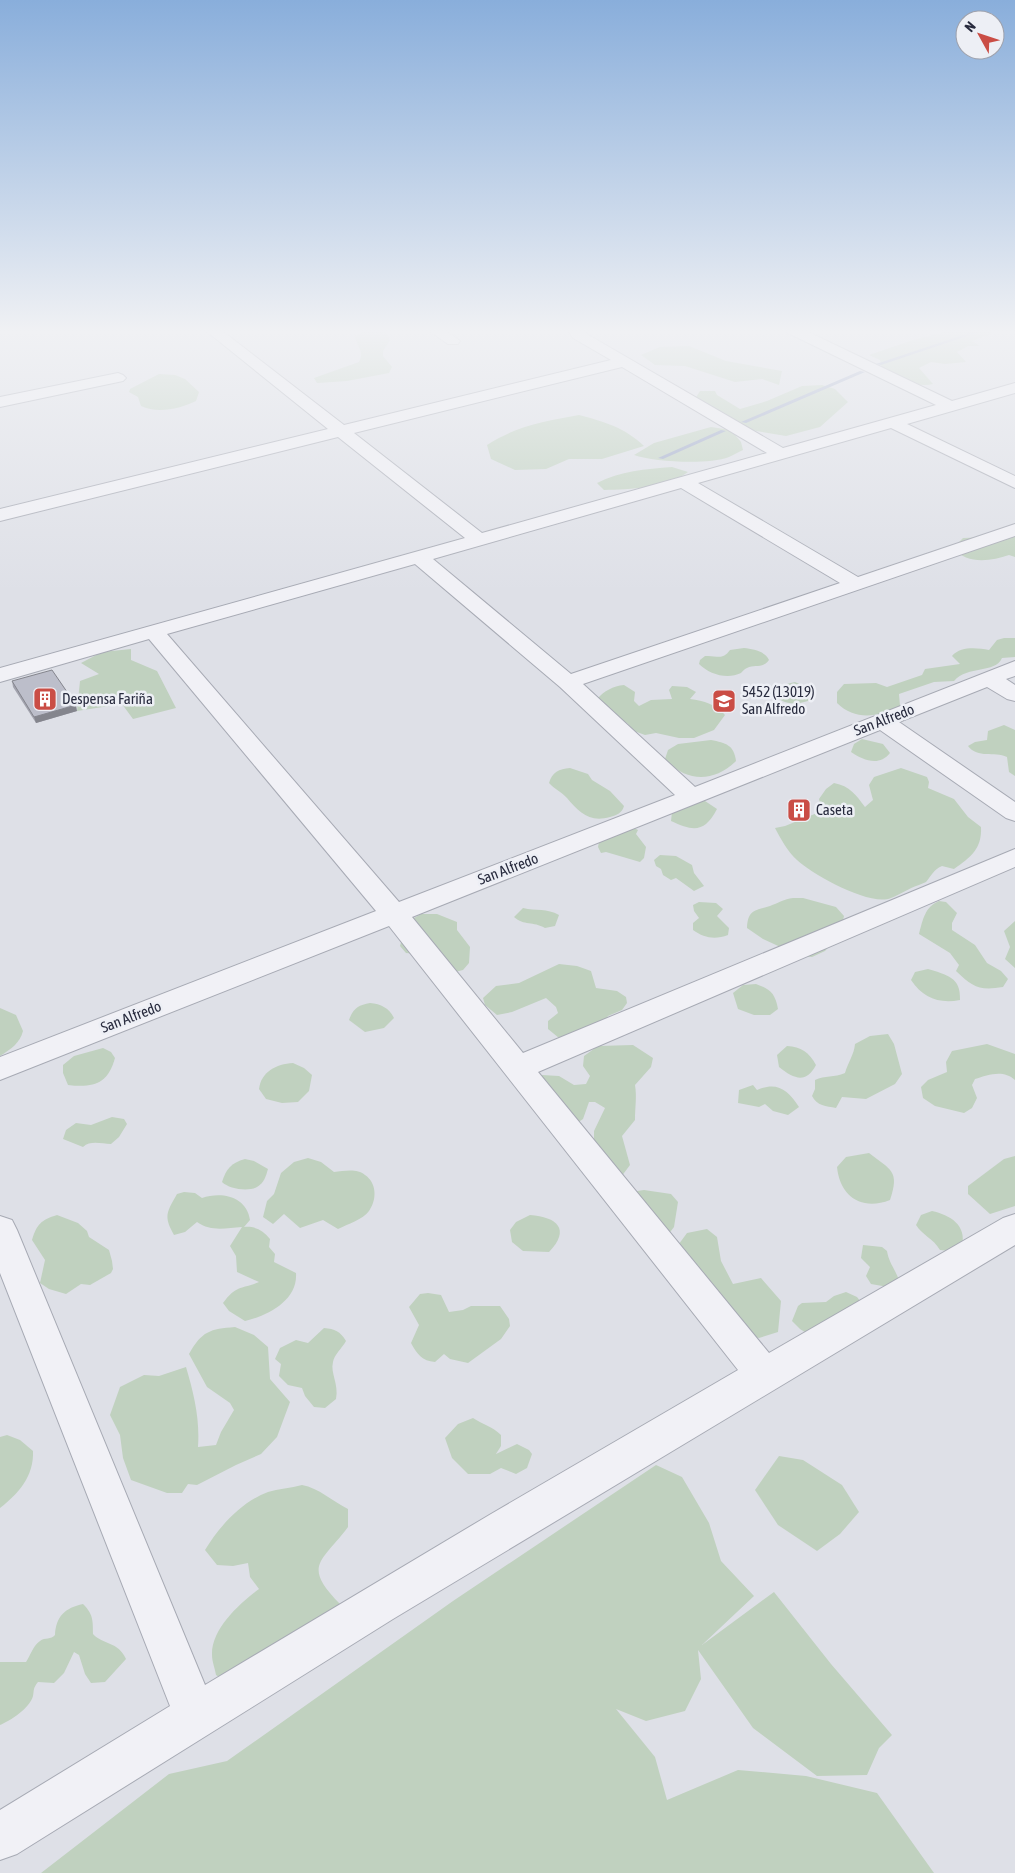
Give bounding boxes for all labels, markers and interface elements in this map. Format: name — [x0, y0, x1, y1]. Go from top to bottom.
north arrow — [955, 10, 1005, 60]
text: N — [961, 18, 979, 35]
place label: 5452 (13019) San Alfredo — [742, 683, 815, 717]
building icon: Despensa Fariña — [32, 686, 58, 712]
school or university icon: 5452 (13019) San Alfredo — [711, 688, 737, 714]
place label: Despensa Fariña — [62, 690, 153, 707]
street label: San Alfredo — [851, 700, 916, 739]
building icon: Caseta — [786, 797, 812, 823]
place label: Caseta — [816, 801, 853, 818]
street label: San Alfredo — [475, 849, 540, 888]
street label: San Alfredo — [98, 997, 163, 1036]

